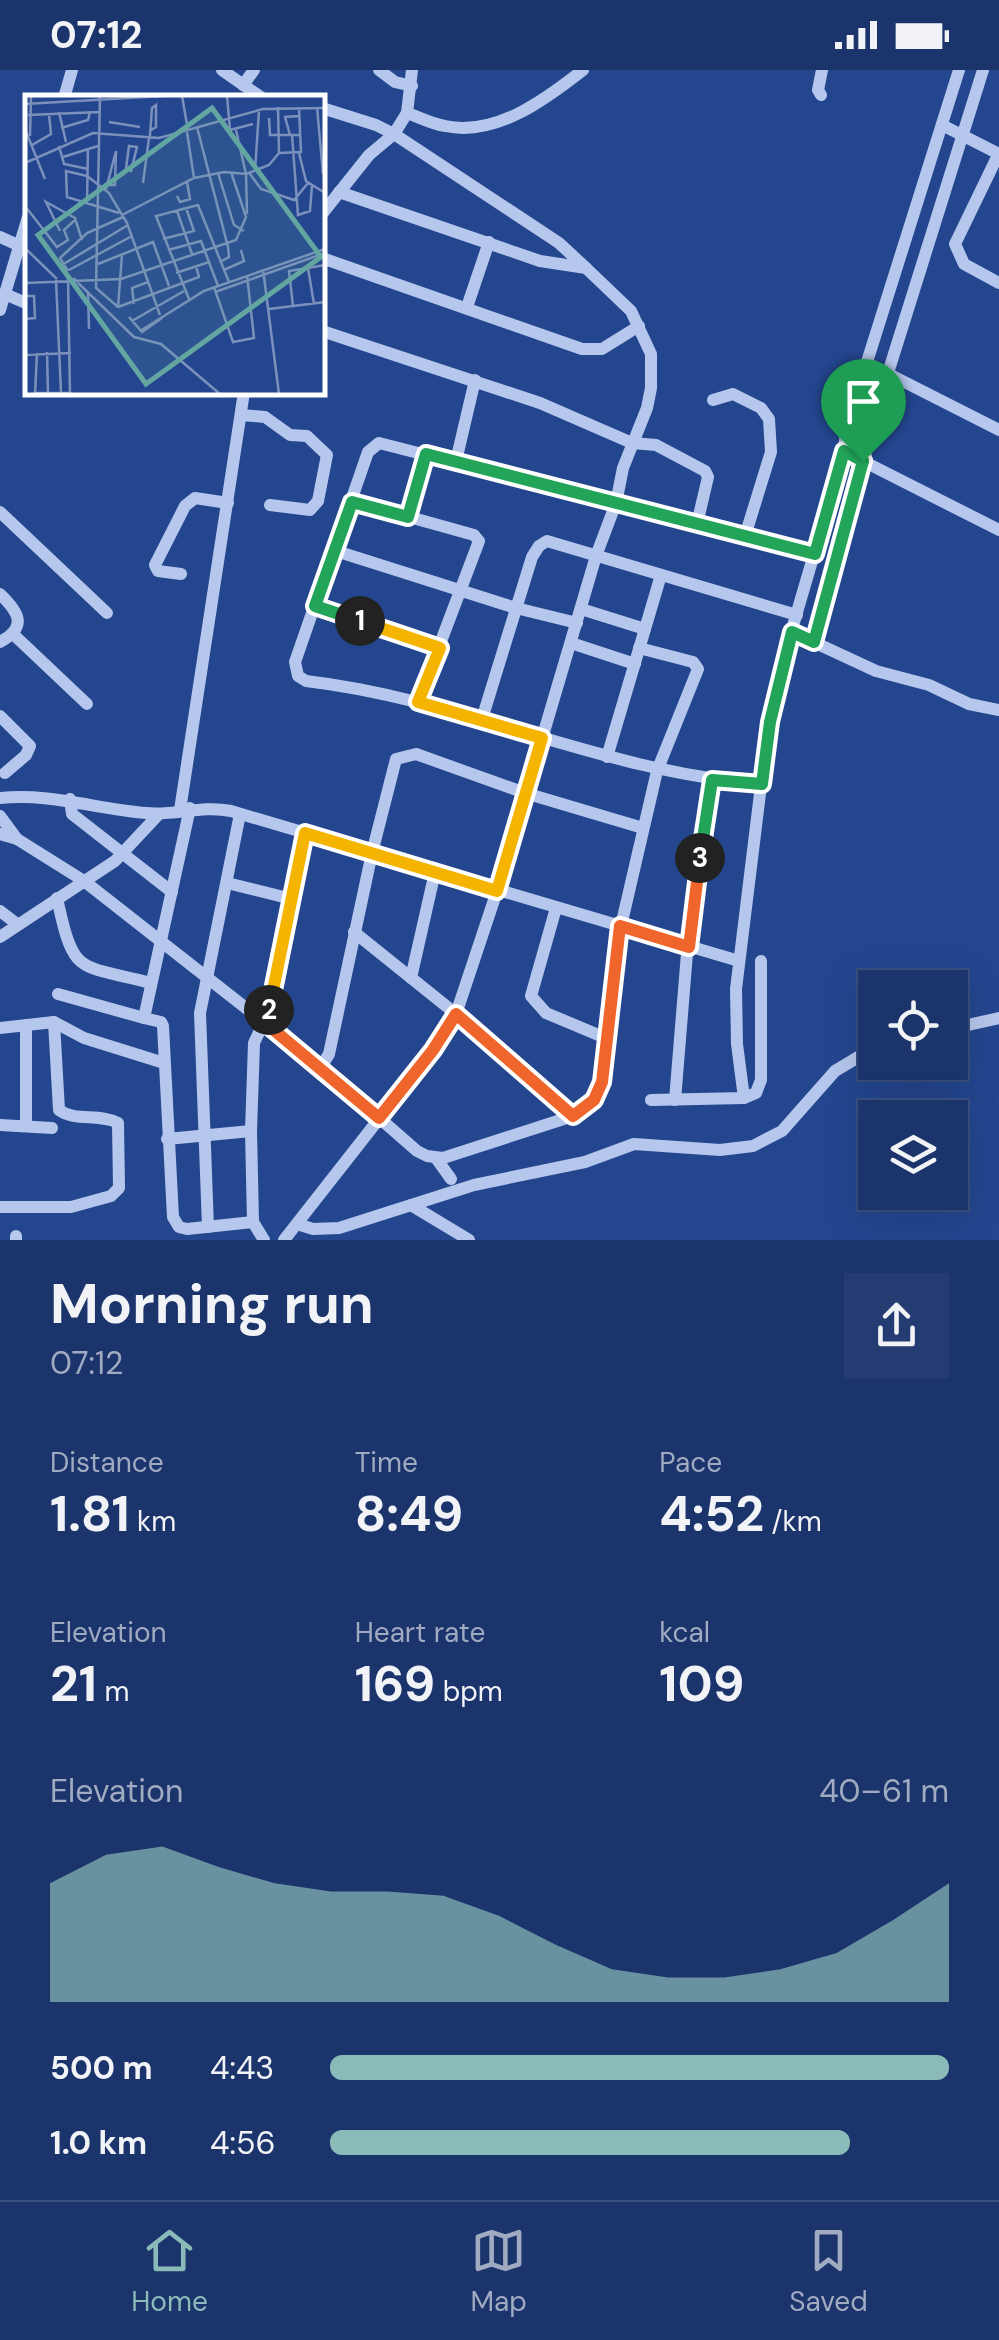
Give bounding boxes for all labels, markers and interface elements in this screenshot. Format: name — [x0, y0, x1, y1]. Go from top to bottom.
text: 07:12 — [50, 10, 142, 60]
inset map — [25, 95, 325, 395]
pin — [821, 359, 906, 462]
icon: arrive — [836, 374, 891, 429]
pin: 1 — [335, 596, 385, 646]
text: 1 — [355, 602, 365, 639]
pin: 3 — [675, 833, 725, 883]
text: 3 — [692, 839, 708, 876]
map controls — [858, 970, 968, 1210]
button: locate — [858, 970, 968, 1080]
pin: 2 — [244, 985, 294, 1035]
text: 2 — [261, 991, 277, 1028]
button: layers — [858, 1100, 968, 1210]
text: Morning run — [50, 1268, 374, 1340]
button: share — [844, 1273, 949, 1378]
text: 07:12 — [50, 1342, 123, 1384]
text: Distance — [50, 1444, 164, 1481]
text: Time — [355, 1444, 418, 1481]
text: Pace — [659, 1444, 722, 1481]
text: 1.81 — [50, 1481, 130, 1547]
text: 8:49 — [355, 1481, 463, 1547]
text: 4:52 — [659, 1481, 764, 1547]
text: km — [130, 1503, 176, 1540]
text: /km — [764, 1503, 822, 1540]
text: Elevation — [50, 1614, 167, 1651]
text: Heart rate — [355, 1614, 485, 1651]
text: kcal — [659, 1614, 710, 1651]
text: 21 — [50, 1651, 97, 1717]
text: 169 — [355, 1651, 435, 1717]
text: 109 — [659, 1651, 744, 1717]
text: m — [97, 1673, 129, 1710]
text: bpm — [435, 1673, 503, 1710]
text: Elevation — [50, 1770, 183, 1812]
text: 40–61 m — [819, 1770, 949, 1812]
text: 500 m — [50, 2047, 153, 2089]
text: 4:43 — [210, 2047, 274, 2089]
text: 1.0 km — [50, 2122, 147, 2164]
text: 4:56 — [210, 2122, 276, 2164]
tab: Home — [131, 2223, 208, 2320]
tab: Map — [470, 2223, 527, 2320]
tab: Saved — [789, 2223, 868, 2320]

